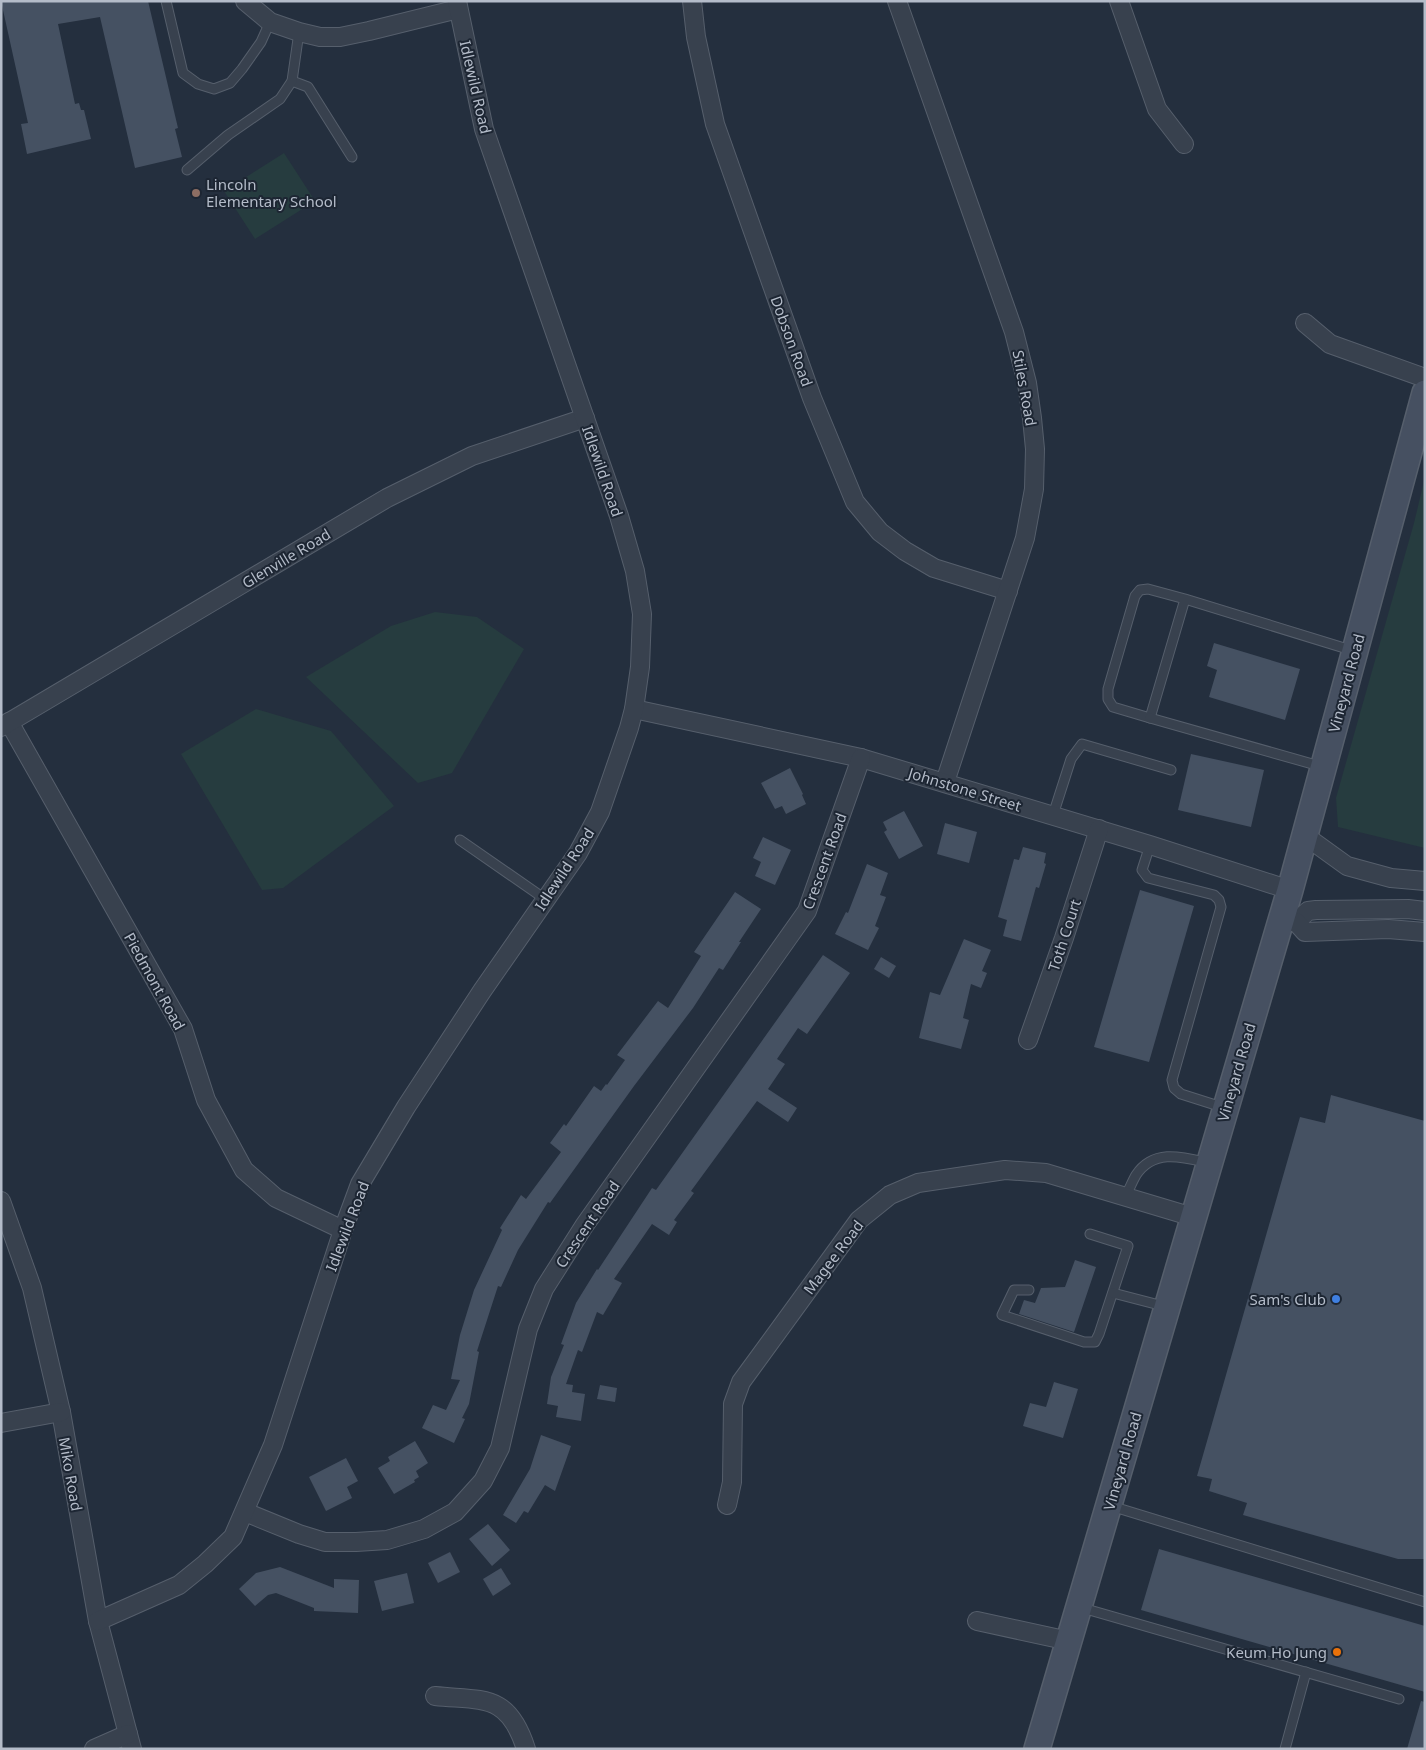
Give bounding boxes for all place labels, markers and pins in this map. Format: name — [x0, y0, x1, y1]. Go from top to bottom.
place label: Lincoln Elementary School — [206, 174, 337, 211]
marker: Lincoln Elementary School — [190, 187, 202, 199]
place label: Sam's Club — [1250, 1289, 1326, 1309]
marker: Sam's Club — [1330, 1293, 1342, 1305]
place label: Keum Ho Jung — [1226, 1642, 1327, 1662]
marker: Keum Ho Jung — [1331, 1646, 1343, 1658]

